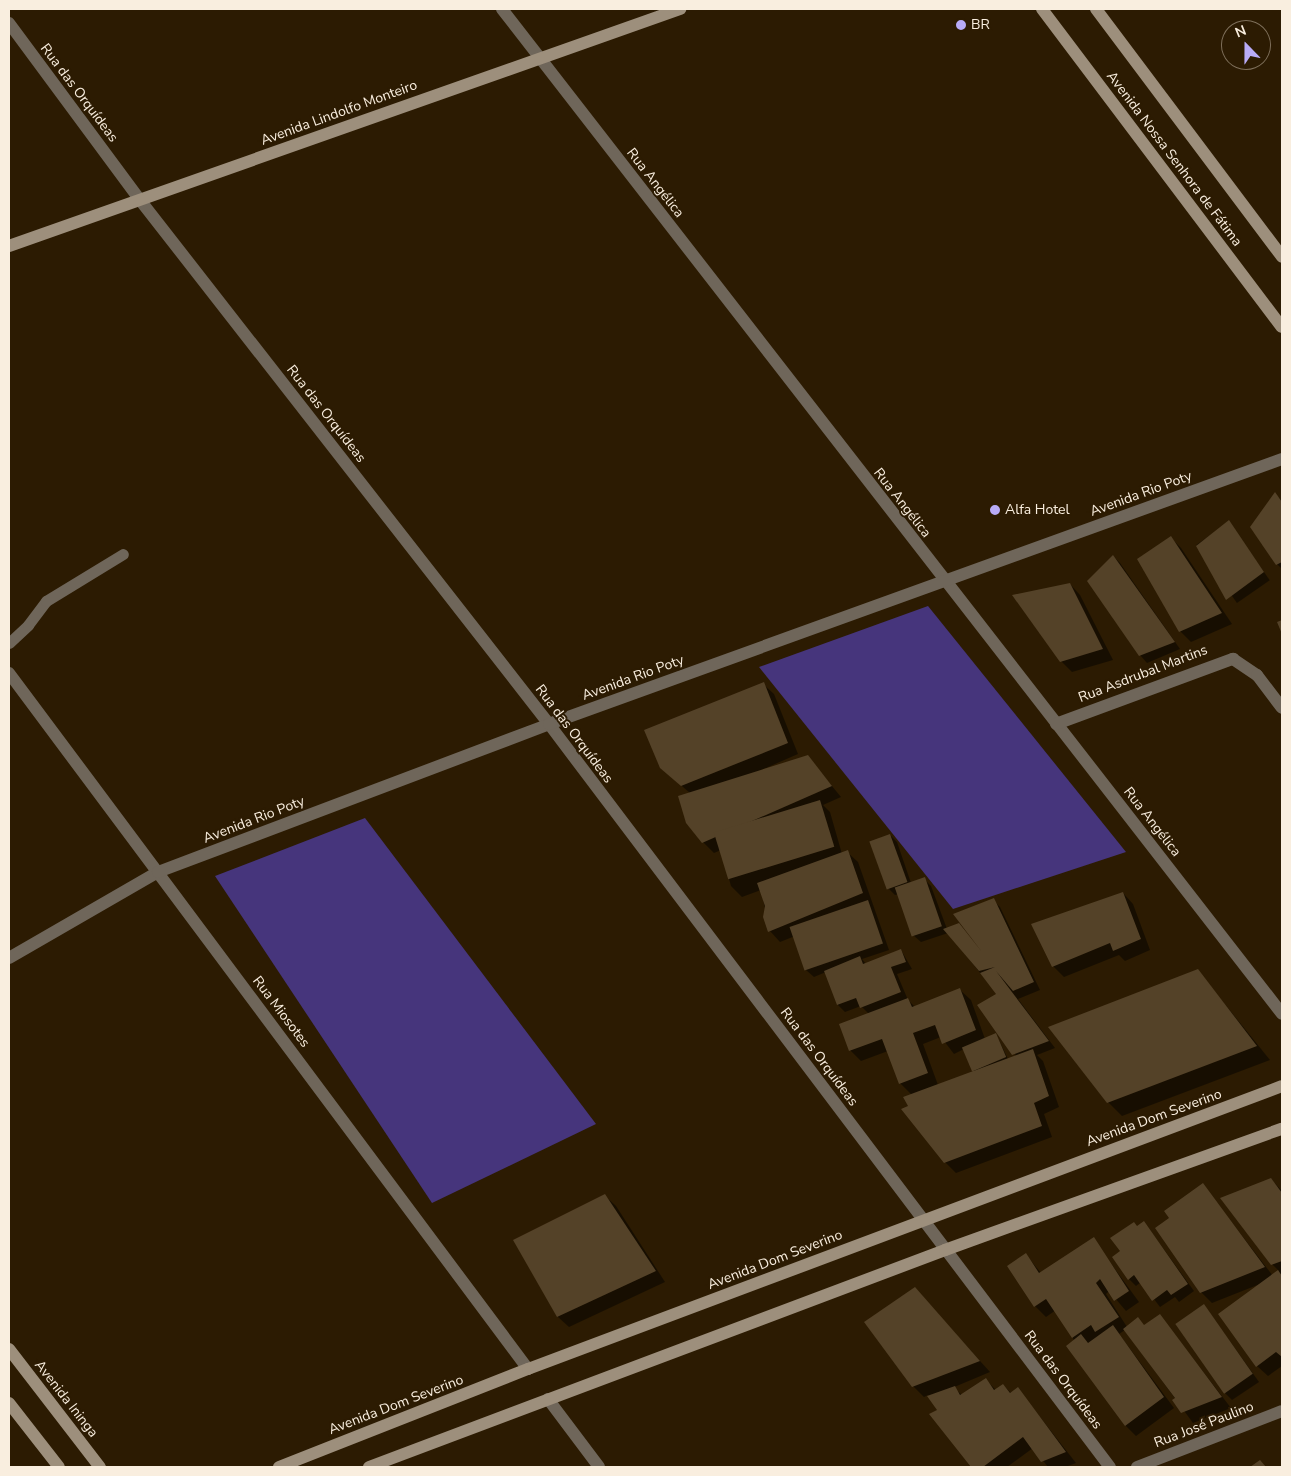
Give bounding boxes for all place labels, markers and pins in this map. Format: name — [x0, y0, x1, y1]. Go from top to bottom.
place label: BR — [971, 17, 990, 33]
marker: BR — [955, 19, 967, 31]
place label: Alfa Hotel — [1005, 502, 1070, 518]
marker: Alfa Hotel — [989, 504, 1001, 516]

